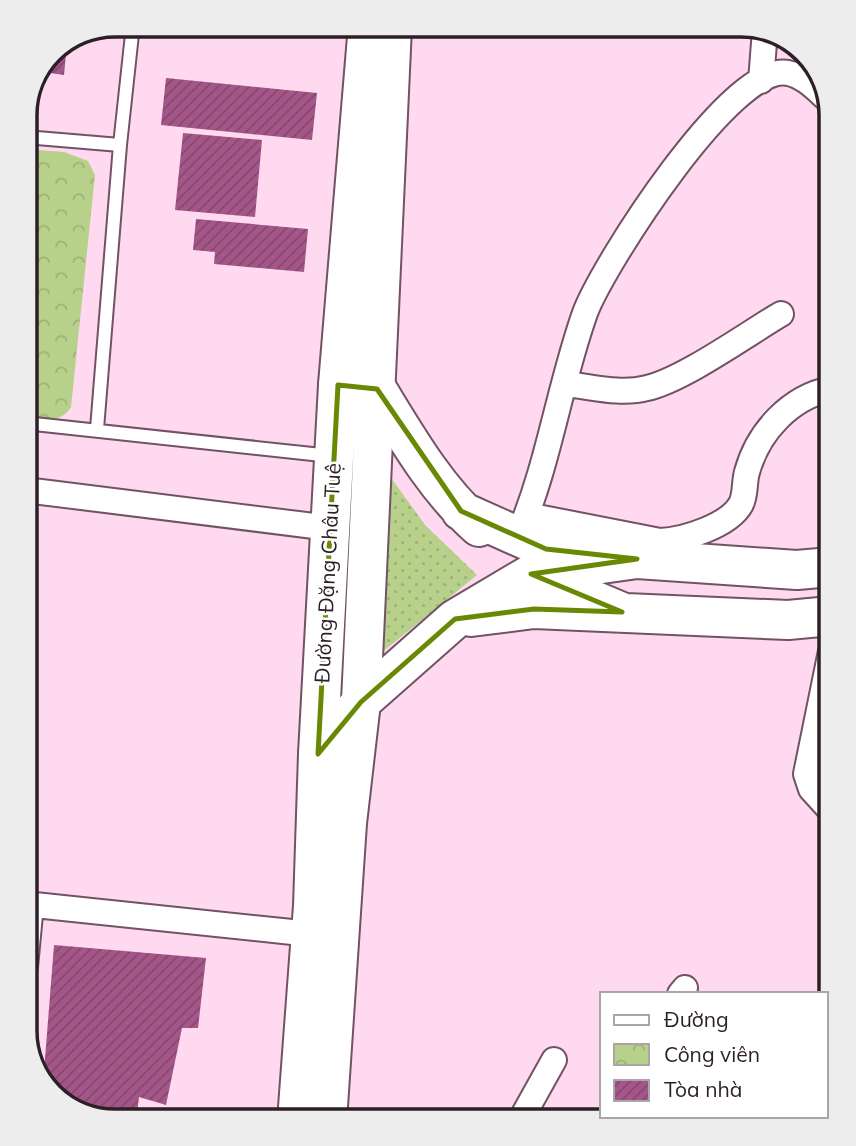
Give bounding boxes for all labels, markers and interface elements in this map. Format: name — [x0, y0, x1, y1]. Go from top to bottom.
street label: Đường Đặng Châu Tuệ — [308, 462, 346, 684]
legend — [600, 992, 828, 1118]
text: Đường — [664, 1006, 729, 1032]
text: Công viên — [664, 1041, 760, 1067]
text: Tòa nhà — [664, 1076, 742, 1102]

